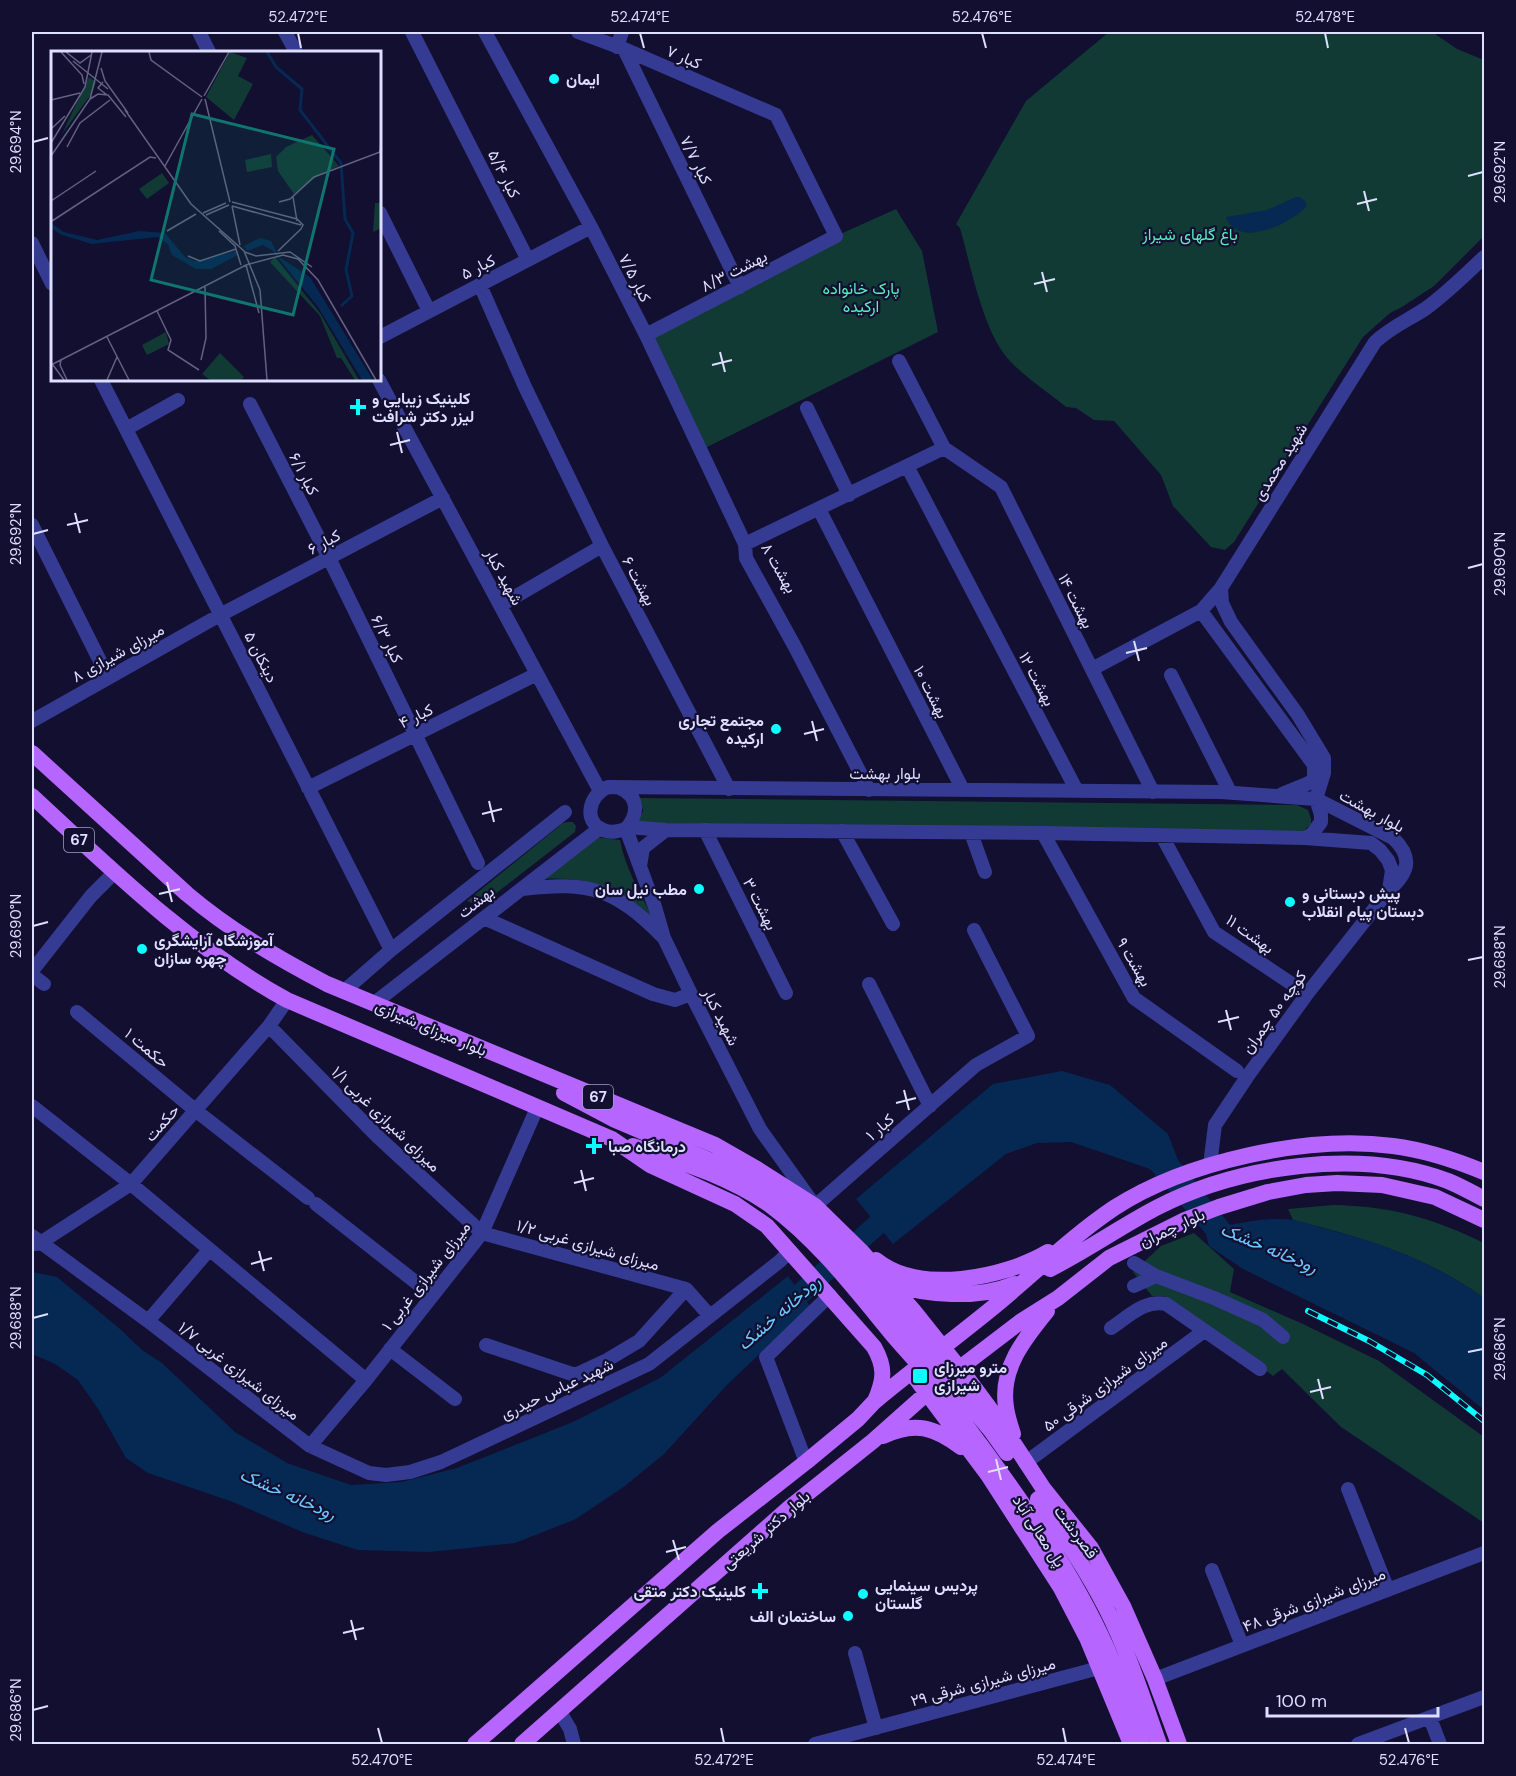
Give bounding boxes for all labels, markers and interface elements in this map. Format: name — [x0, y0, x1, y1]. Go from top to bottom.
text: 52.472°E — [268, 7, 328, 27]
text: 52.474°E — [610, 7, 670, 27]
text: 52.476°E — [952, 7, 1012, 27]
text: 52.478°E — [1295, 7, 1355, 27]
street label: ۷ کبار — [663, 40, 705, 74]
inset map — [51, 51, 381, 381]
place label: ایمان — [566, 69, 600, 90]
marker: ایمان — [547, 72, 561, 86]
text: 29.694°N — [6, 110, 26, 174]
street label: ۷/۷ کبار — [675, 132, 717, 188]
text: 29.692°N — [1490, 141, 1510, 203]
street label: ۵/۴ کبار — [483, 146, 525, 202]
park label: باغ گلهای شیراز — [1141, 224, 1238, 246]
street label: بهشت ۸/۳ — [697, 245, 771, 297]
street label: ۵ کبار — [457, 249, 499, 285]
street label: ۷/۵ کبار — [614, 250, 656, 306]
park label: پارک خانواده ارکیده — [823, 278, 899, 317]
place label: کلینیک زیبایی و لیزر دکتر شرافت — [372, 388, 474, 427]
marker: کلینیک زیبایی و لیزر دکتر شرافت — [349, 398, 367, 416]
street label: شهید محمدی — [1248, 419, 1312, 505]
street label: ۶/۱ کبار — [284, 449, 324, 499]
text: 29.692°N — [6, 503, 26, 565]
street label: ۶ کبار — [304, 525, 344, 559]
text: 29.690°N — [1490, 532, 1510, 596]
street label: ۸ بهشت — [756, 539, 802, 597]
street label: شهید کبار — [480, 544, 528, 609]
street label: ۶ بهشت — [617, 553, 661, 609]
street label: ۱۴ بهشت — [1053, 570, 1099, 632]
street label: ۶/۳ کبار — [366, 611, 408, 667]
street label: ۸ میرزای شیرازی — [68, 619, 168, 687]
street label: ۵ دینکان — [239, 628, 283, 686]
street label: ۱۲ بهشت — [1014, 648, 1060, 710]
street label: ۱۰ بهشت — [909, 662, 953, 722]
street label: ۴ کبار — [395, 699, 437, 733]
place label: مجتمع تجاری ارکیده — [678, 710, 764, 749]
marker: مجتمع تجاری ارکیده — [769, 722, 783, 736]
street label: بلوار بهشت — [849, 763, 921, 784]
street label: بلوار بهشت — [1336, 784, 1408, 838]
road number: 67 — [64, 828, 94, 852]
street label: ۳ بهشت — [738, 874, 782, 934]
place label: مطب نیل سان — [595, 879, 687, 900]
street label: بهشت — [453, 881, 499, 923]
marker: مطب نیل سان — [692, 882, 706, 896]
place label: پیش دبستانی و دبستان پیام انقلاب — [1302, 883, 1424, 923]
text: 29.690°N — [6, 894, 26, 958]
marker: پیش دبستانی و دبستان پیام انقلاب — [1283, 895, 1297, 909]
street label: ۱۱ بهشت — [1222, 909, 1278, 959]
text: 29.688°N — [1490, 925, 1510, 989]
place label: آموزشگاه آرایشگری چهره سازان — [154, 930, 275, 970]
street label: ۹ بهشت — [1112, 934, 1156, 990]
marker: آموزشگاه آرایشگری چهره سازان — [135, 942, 149, 956]
street label: کوچه ۵۰ چمران — [1237, 966, 1312, 1058]
street label: شهید کبار — [697, 984, 744, 1049]
street label: بلوار میرزای شیرازی — [372, 995, 490, 1061]
street label: ۱ حکمت — [120, 1023, 174, 1073]
street label: ۱/۱ میرزای شیرازی غربی — [327, 1062, 445, 1176]
road number: 67 — [583, 1085, 613, 1109]
street label: حکمت — [140, 1100, 184, 1146]
street label: ۱ کبار — [861, 1109, 899, 1145]
place label: درمانگاه صبا — [608, 1136, 686, 1157]
marker: درمانگاه صبا — [585, 1137, 603, 1155]
street label: بلوار چمران — [1136, 1204, 1209, 1253]
street label: ۱/۲ میرزای شیرازی غربی — [514, 1215, 662, 1275]
street label: ۱ میرزای شیرازی غربی — [377, 1217, 475, 1335]
water label: رودخانه خشک — [1217, 1217, 1321, 1279]
water label: رودخانه خشک — [732, 1270, 826, 1356]
text: 29.688°N — [6, 1286, 26, 1350]
street label: ۱/۷ میرزای شیرازی غربی — [174, 1317, 304, 1425]
text: 29.686°N — [1490, 1317, 1510, 1381]
street label: ۵۰ میرزای شیرازی شرقی — [1039, 1332, 1171, 1436]
street label: شهید عباس حیدری — [497, 1354, 617, 1424]
place label: مترو میرزای شیرازی — [934, 1357, 1008, 1396]
marker: مترو میرزای شیرازی — [911, 1367, 929, 1385]
water label: رودخانه خشک — [236, 1462, 340, 1526]
street label: بلوار دکتر شریعتی — [718, 1486, 814, 1574]
street label: پل معالی آباد — [1007, 1491, 1070, 1572]
street label: قصردشت — [1049, 1501, 1103, 1563]
street label: ۴۸ میرزای شیرازی شرقی — [1240, 1563, 1388, 1637]
place label: پردیس سینمایی گلستان — [875, 1575, 978, 1614]
place label: کلینیک دکتر متقی — [633, 1581, 746, 1602]
marker: کلینیک دکتر متقی — [751, 1582, 769, 1600]
marker: پردیس سینمایی گلستان — [856, 1587, 870, 1601]
place label: ساختمان الف — [750, 1606, 836, 1627]
marker: ساختمان الف — [841, 1609, 855, 1623]
street label: ۲۹ میرزای شیرازی شرقی — [908, 1653, 1058, 1711]
text: 29.686°N — [6, 1678, 26, 1742]
scale bar — [1267, 1680, 1438, 1718]
text: 100 m — [1276, 1689, 1327, 1713]
text: 52.470°E — [351, 1750, 413, 1770]
text: 52.472°E — [694, 1750, 754, 1770]
text: 52.474°E — [1036, 1750, 1096, 1770]
text: 52.476°E — [1379, 1750, 1439, 1770]

